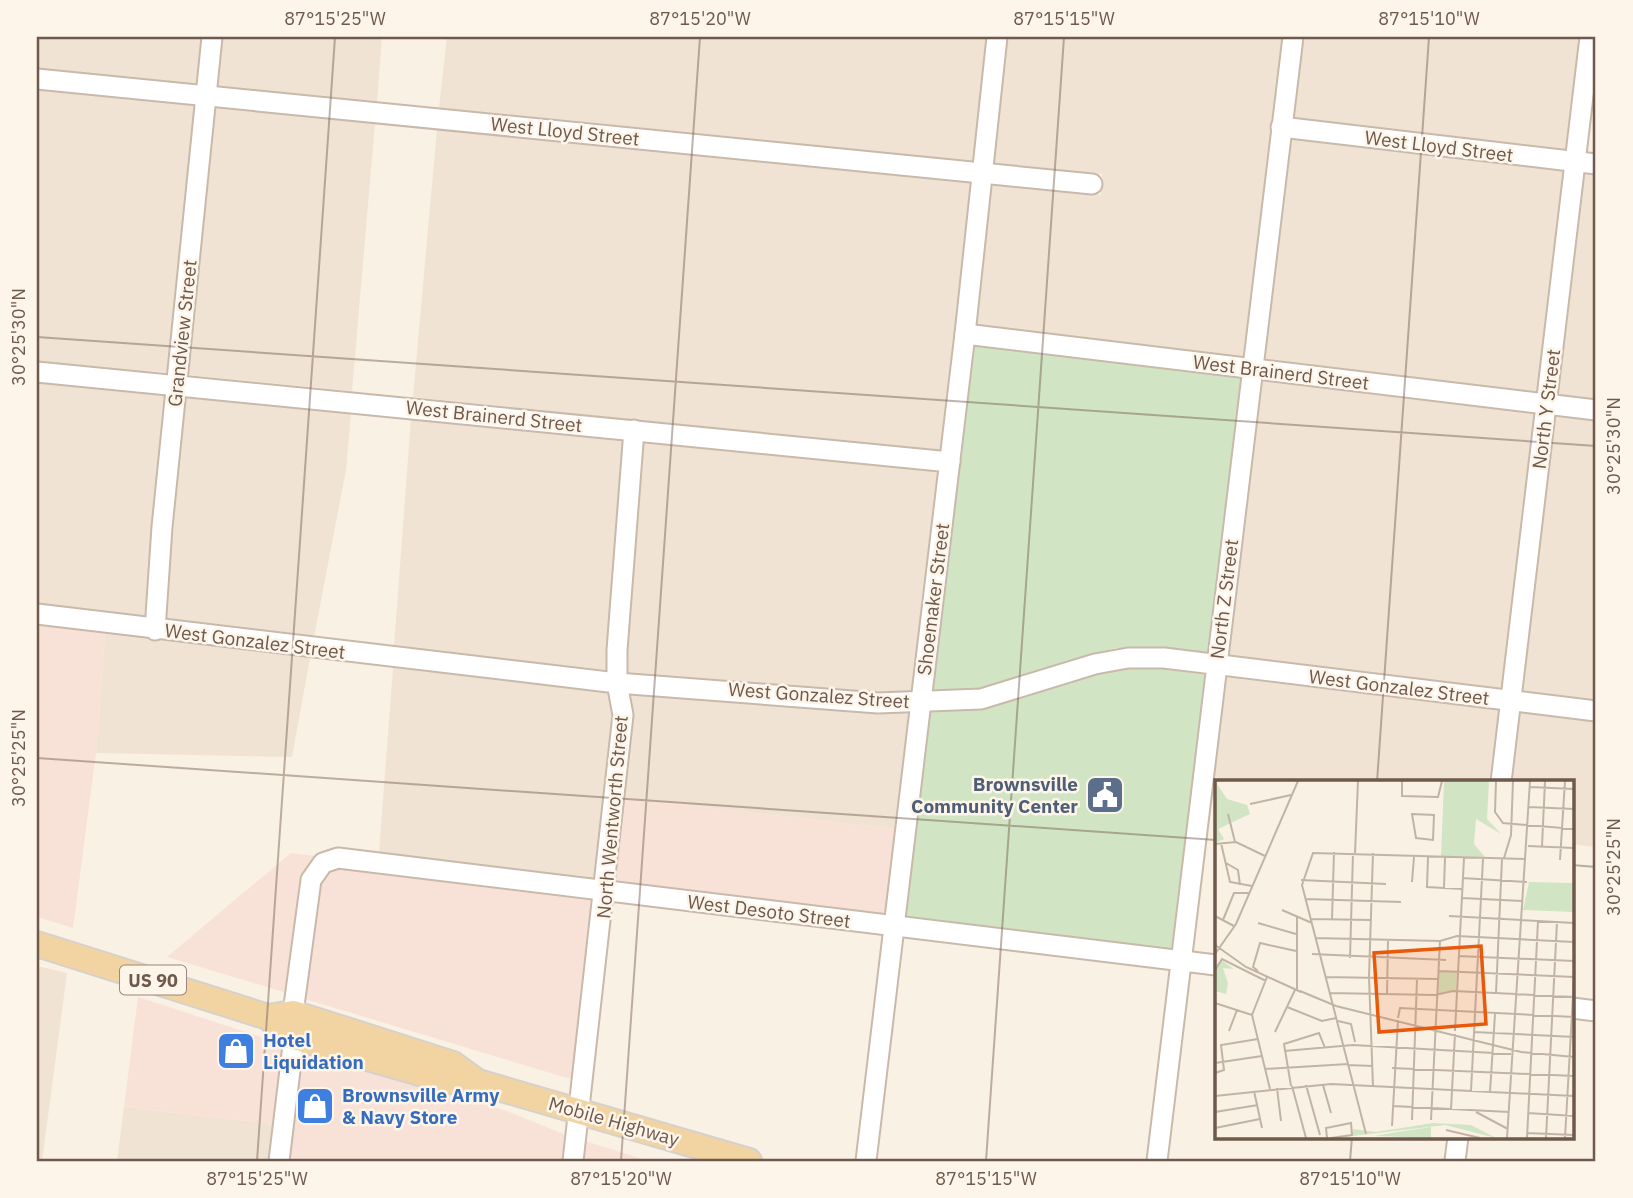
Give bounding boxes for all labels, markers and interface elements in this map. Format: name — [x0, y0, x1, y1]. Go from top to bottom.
text: 87°15'25"W — [284, 7, 386, 30]
text: 87°15'20"W — [649, 7, 751, 30]
text: 87°15'15"W — [1013, 7, 1115, 30]
text: 87°15'10"W — [1378, 7, 1480, 30]
street label: West Lloyd Street — [489, 111, 641, 151]
street label: West Lloyd Street — [1363, 125, 1515, 167]
street label: Grandview Street — [162, 258, 202, 408]
text: 30°25'30"N — [7, 288, 30, 386]
street label: North Y Street — [1527, 348, 1565, 470]
street label: West Brainerd Street — [1192, 349, 1370, 395]
street label: West Brainerd Street — [405, 395, 583, 437]
text: 30°25'30"N — [1602, 397, 1625, 495]
street label: Shoemaker Street — [912, 521, 954, 677]
street label: North Z Street — [1205, 538, 1243, 660]
street label: West Gonzalez Street — [163, 618, 347, 664]
street label: West Gonzalez Street — [1307, 664, 1491, 710]
street label: West Gonzalez Street — [727, 677, 911, 713]
text: 30°25'25"N — [7, 709, 30, 807]
street label: North Wentworth Street — [591, 714, 633, 920]
place label: Brownsville Community Center — [911, 772, 1078, 818]
public building icon: Brownsville Community Center — [1084, 774, 1126, 816]
inset map — [1215, 780, 1574, 1138]
text: 30°25'25"N — [1602, 818, 1625, 916]
street label: West Desoto Street — [686, 889, 852, 933]
road number: US 90 — [120, 965, 186, 995]
place label: Hotel Liquidation — [263, 1028, 364, 1074]
shop icon: Hotel Liquidation — [215, 1030, 257, 1072]
place label: Brownsville Army & Navy Store — [342, 1083, 500, 1129]
shop icon: Brownsville Army & Navy Store — [294, 1085, 336, 1127]
street label: Mobile Highway — [546, 1091, 683, 1151]
text: 87°15'25"W — [206, 1167, 308, 1190]
text: 87°15'20"W — [570, 1167, 672, 1190]
text: 87°15'15"W — [935, 1167, 1037, 1190]
text: 87°15'10"W — [1299, 1167, 1401, 1190]

